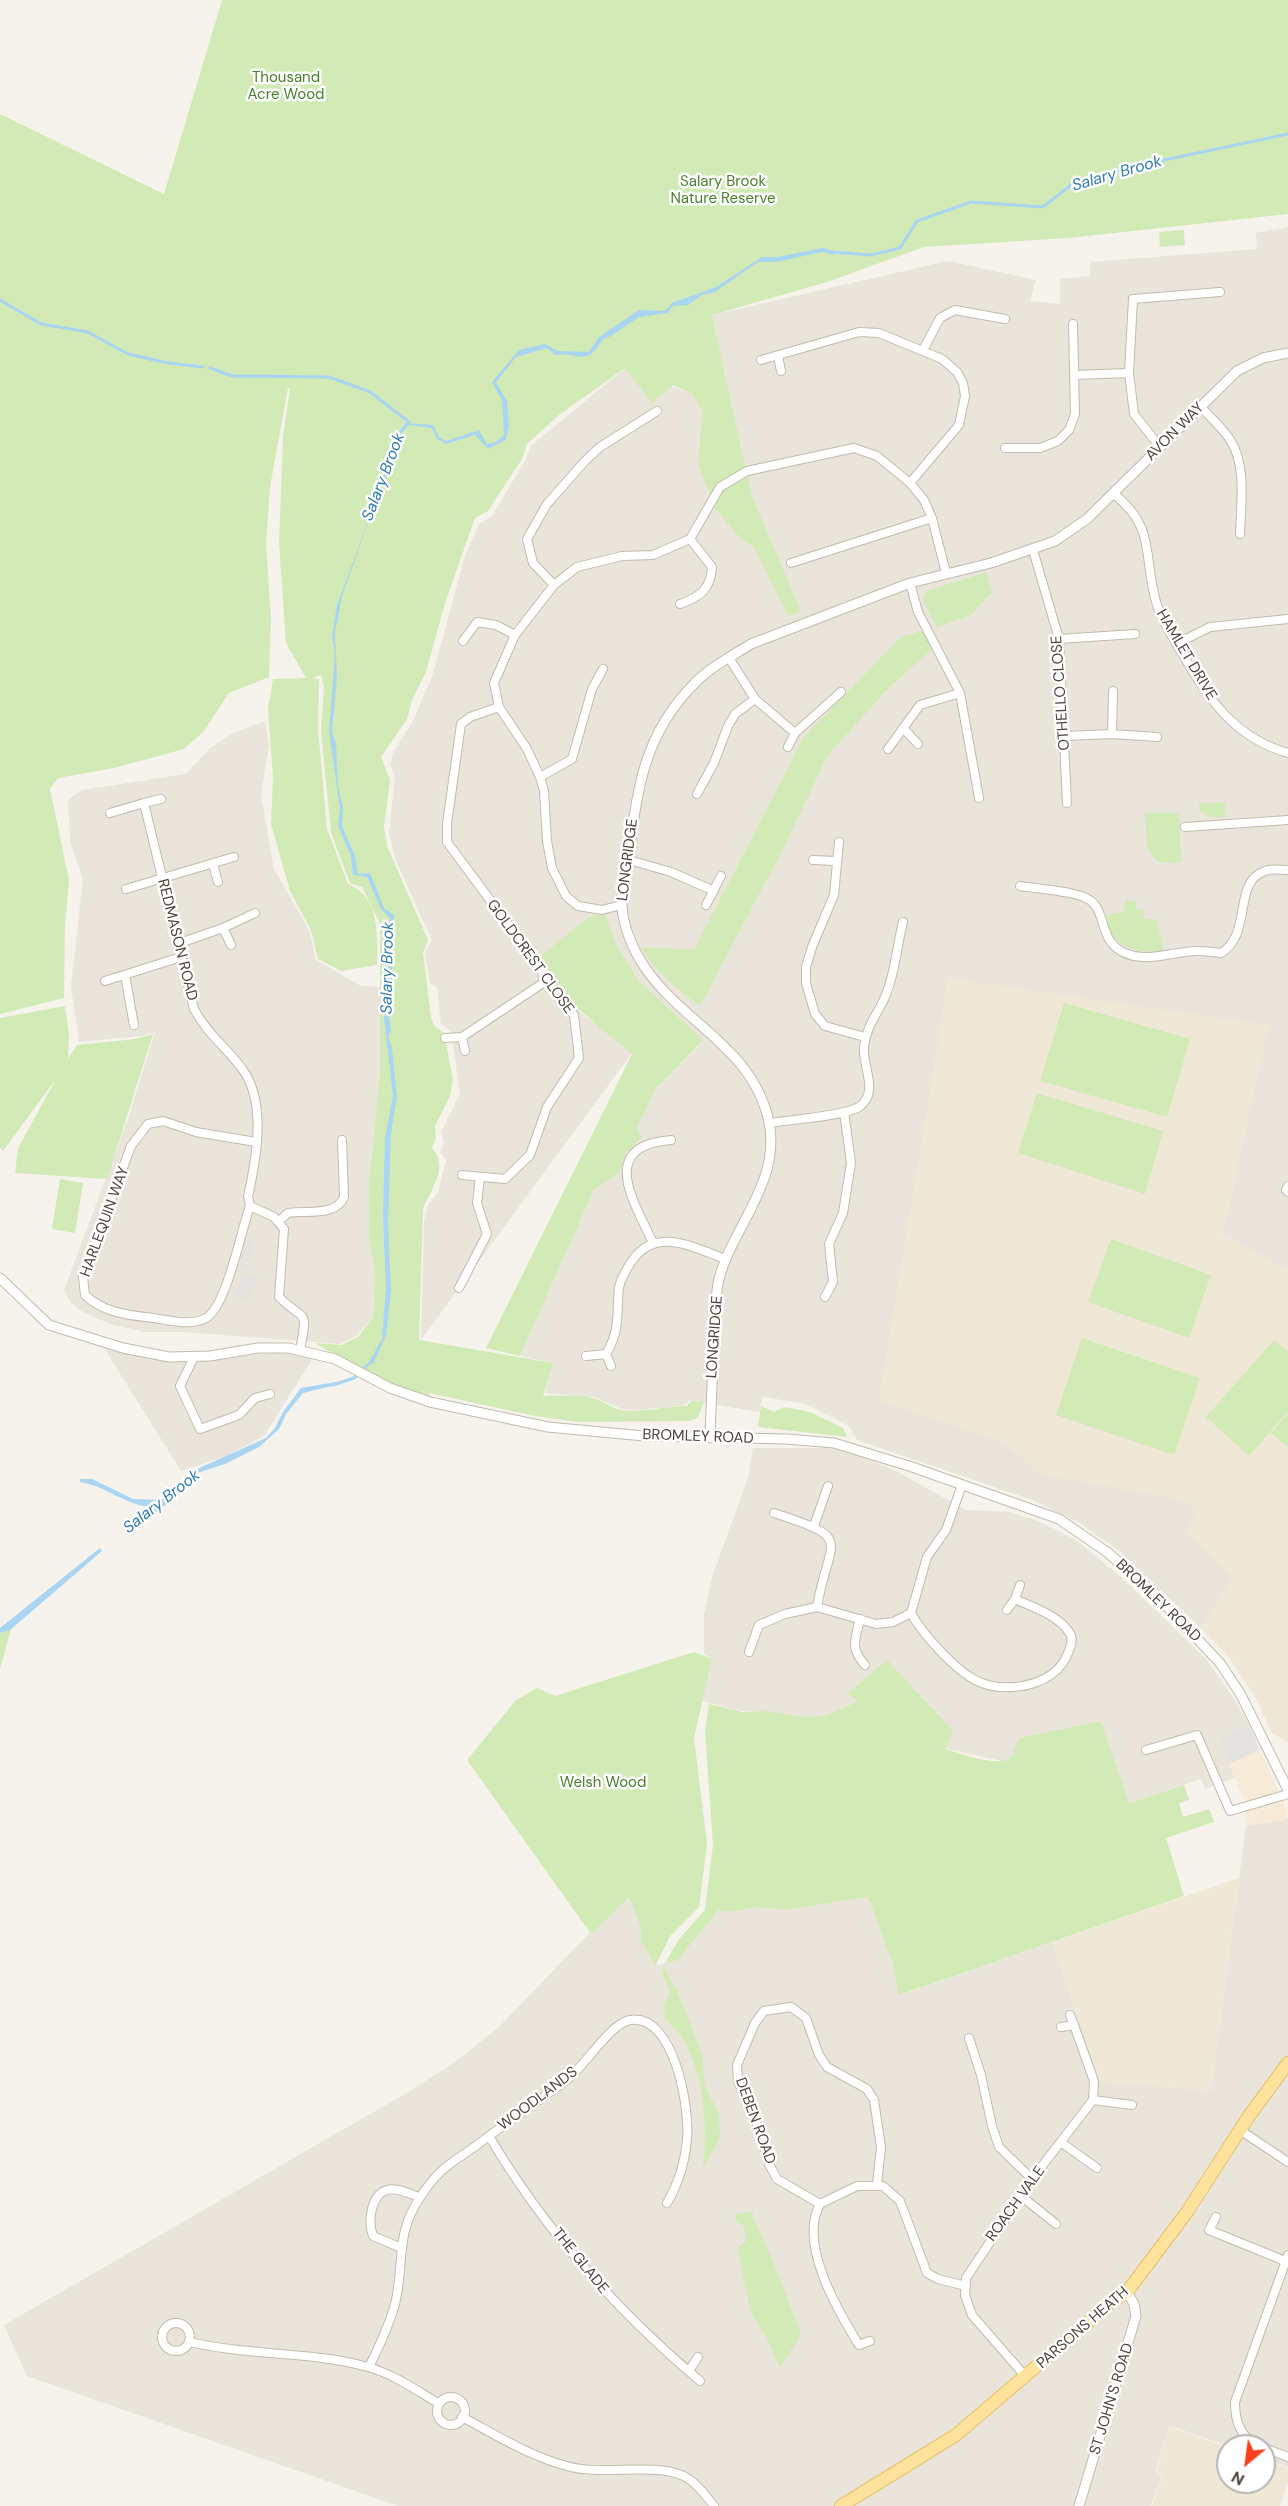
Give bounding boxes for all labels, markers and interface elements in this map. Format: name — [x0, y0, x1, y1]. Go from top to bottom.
park label: Thousand Acre Wood — [248, 69, 324, 104]
water label: Salary Brook — [1070, 152, 1164, 196]
park label: Salary Brook Nature Reserve — [670, 173, 776, 208]
street label: AVON WAY — [1142, 399, 1208, 465]
water label: Salary Brook — [358, 430, 410, 524]
street label: HAMLET DRIVE — [1152, 606, 1220, 704]
street label: OTHELLO CLOSE — [1048, 635, 1074, 751]
street label: LONGRIDGE — [614, 818, 642, 902]
street label: REDMASON ROAD — [153, 877, 201, 1003]
street label: GOLDCREST CLOSE — [483, 896, 577, 1018]
water label: Salary Brook — [378, 922, 398, 1014]
street label: HARLEQUIN WAY — [77, 1165, 133, 1279]
street label: LONGRIDGE — [703, 1295, 727, 1379]
street label: BROMLEY ROAD — [642, 1426, 754, 1448]
water label: Salary Brook — [120, 1466, 204, 1538]
street label: BROMLEY ROAD — [1112, 1556, 1204, 1646]
park label: Welsh Wood — [560, 1774, 646, 1792]
street label: WOODLANDS — [495, 2063, 581, 2135]
street label: DEBEN ROAD — [731, 2075, 779, 2167]
street label: ROACH VALE — [983, 2163, 1049, 2245]
street label: THE GLADE — [548, 2225, 612, 2297]
street label: PARSONS HEATH — [1033, 2283, 1133, 2373]
street label: ST JOHN'S ROAD — [1086, 2341, 1138, 2457]
north arrow — [1216, 2434, 1276, 2494]
text: N — [1228, 2466, 1248, 2490]

